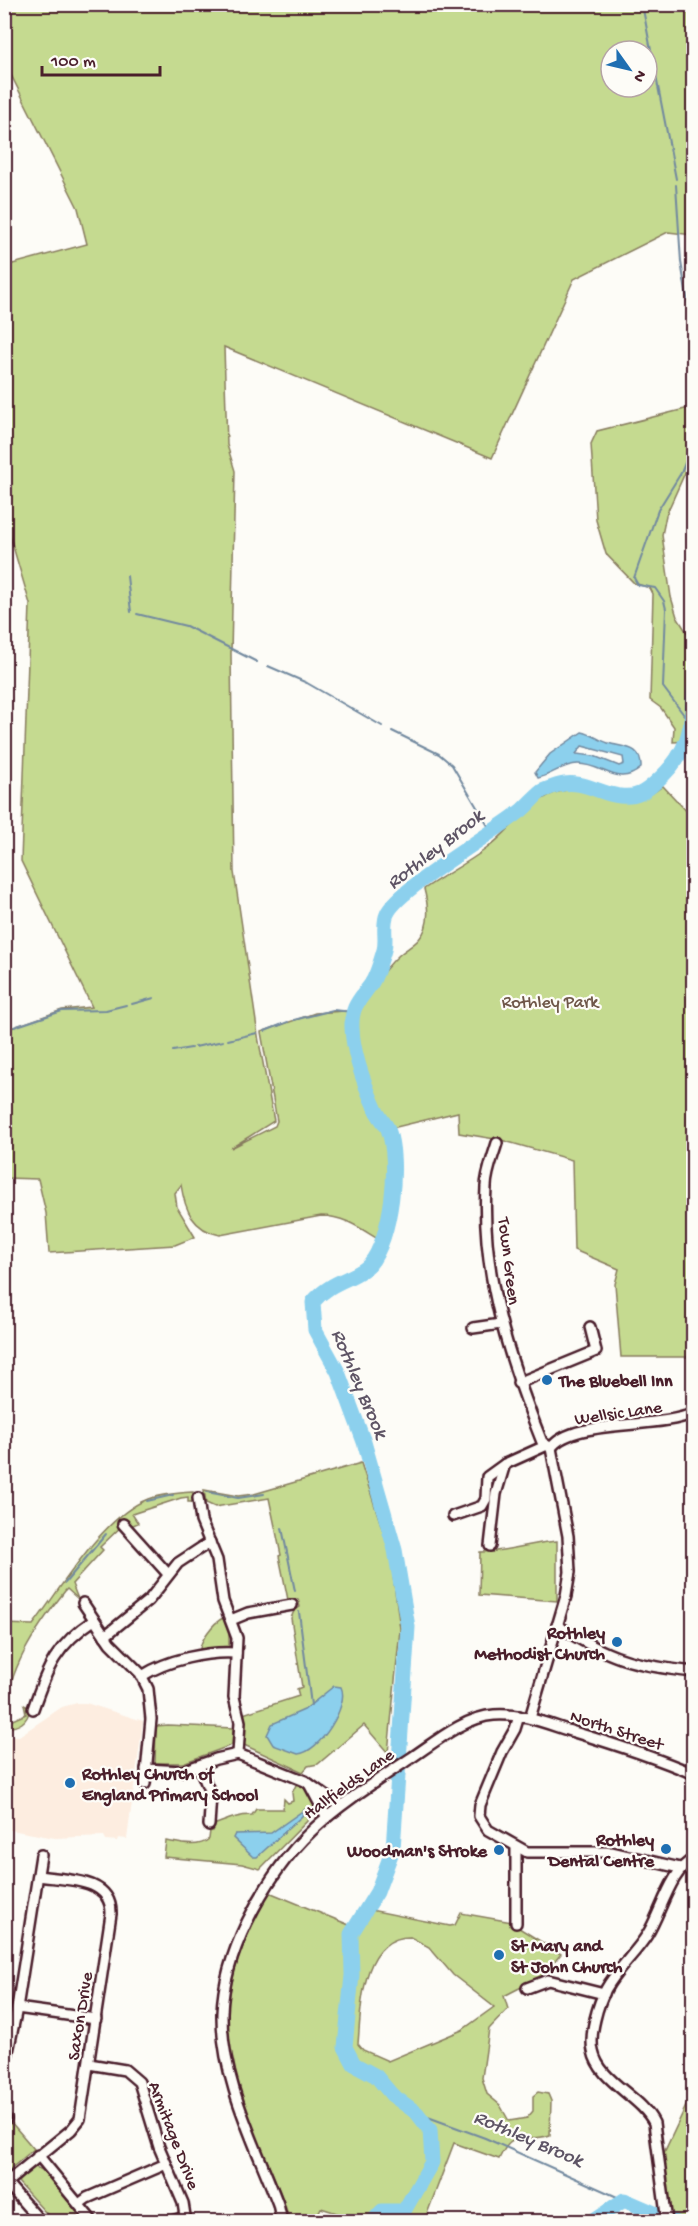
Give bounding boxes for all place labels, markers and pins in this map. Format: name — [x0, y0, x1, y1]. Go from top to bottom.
place label: The Bluebell Inn — [557, 1372, 673, 1393]
marker: The Bluebell Inn — [540, 1373, 554, 1387]
place label: Rothley Methodist Church — [474, 1624, 605, 1666]
marker: Rothley Methodist Church — [610, 1635, 624, 1649]
place label: Rothley Church of England Primary School — [81, 1765, 259, 1807]
marker: Rothley Church of England Primary School — [63, 1776, 77, 1790]
place label: Rothley Dental Centre — [546, 1831, 655, 1873]
place label: Woodman's Stroke — [346, 1842, 488, 1863]
marker: Rothley Dental Centre — [659, 1842, 673, 1856]
marker: Woodman's Stroke — [492, 1843, 506, 1857]
place label: St Mary and St John Church — [511, 1937, 623, 1979]
marker: St Mary and St John Church — [492, 1948, 506, 1962]

